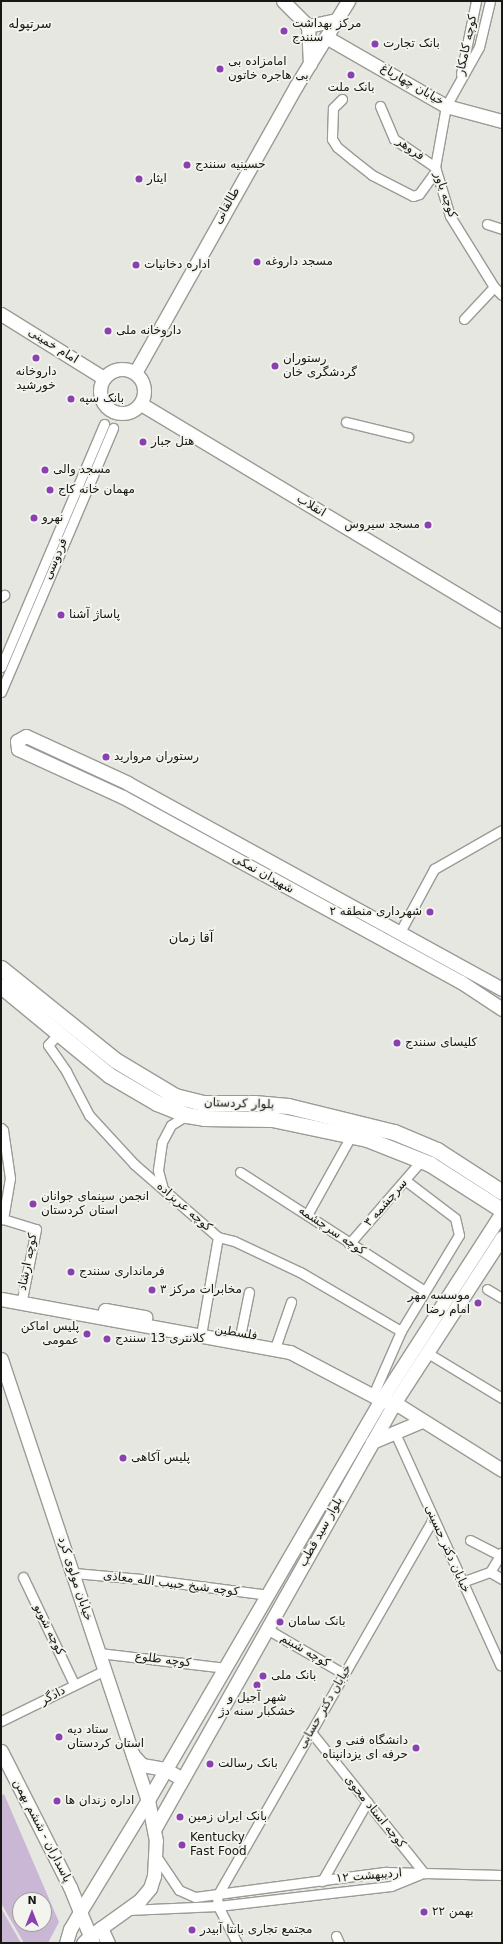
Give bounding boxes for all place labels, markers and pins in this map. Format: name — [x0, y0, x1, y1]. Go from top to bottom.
place label: مرکز بهداشت سنندج — [292, 17, 362, 45]
marker: مرکز بهداشت سنندج — [279, 26, 289, 36]
place label: بانک تجارت — [383, 37, 440, 51]
marker: بانک تجارت — [370, 39, 380, 49]
place label: امامزاده بی بی هاجره خاتون — [228, 55, 309, 83]
marker: امامزاده بی بی هاجره خاتون — [215, 64, 225, 74]
marker: بانک ملت — [346, 70, 356, 80]
place label: بانک ملت — [327, 81, 375, 95]
place label: حسینیه سنندج — [195, 158, 266, 172]
marker: حسینیه سنندج — [182, 160, 192, 170]
place label: ایثار — [147, 172, 167, 186]
marker: ایثار — [134, 174, 144, 184]
place label: مسجد داروغه — [265, 255, 333, 269]
marker: مسجد داروغه — [252, 257, 262, 267]
place label: اداره دخانیات — [144, 258, 210, 272]
marker: اداره دخانیات — [131, 260, 141, 270]
place label: داروخانه ملی — [116, 324, 181, 338]
marker: داروخانه ملی — [103, 326, 113, 336]
place label: رستوران گردشگری خان — [283, 352, 357, 380]
marker: داروخانه خورشید — [31, 353, 41, 363]
marker: رستوران گردشگری خان — [270, 361, 280, 371]
place label: داروخانه خورشید — [15, 365, 57, 393]
place label: بانک سپه — [79, 392, 124, 406]
marker: بانک سپه — [66, 394, 76, 404]
place label: هتل جبار — [151, 435, 194, 449]
marker: هتل جبار — [138, 437, 148, 447]
place label: مسجد والی — [53, 463, 111, 477]
marker: مسجد والی — [40, 465, 50, 475]
place label: مهمان خانه کاج — [58, 483, 135, 497]
marker: مهمان خانه کاج — [45, 485, 55, 495]
place label: نهرو — [42, 511, 63, 525]
marker: نهرو — [29, 513, 39, 523]
place label: مسجد سیروس — [344, 518, 420, 532]
marker: مسجد سیروس — [423, 520, 433, 530]
place label: پاساژ آشنا — [69, 608, 120, 622]
marker: پاساژ آشنا — [56, 610, 66, 620]
place label: رستوران مروارید — [114, 750, 199, 764]
marker: رستوران مروارید — [101, 752, 111, 762]
place label: شهرداری منطقه ۲ — [329, 905, 422, 919]
marker: شهرداری منطقه ۲ — [425, 907, 435, 917]
place label: کلیسای سنندج — [405, 1036, 477, 1050]
marker: کلیسای سنندج — [392, 1038, 402, 1048]
place label: انجمن سینمای جوانان استان کردستان — [41, 1190, 149, 1218]
marker: انجمن سینمای جوانان استان کردستان — [28, 1199, 38, 1209]
place label: فرمانداری سنندج — [79, 1265, 165, 1279]
marker: فرمانداری سنندج — [66, 1267, 76, 1277]
place label: مخابرات مرکز ۳ — [160, 1283, 242, 1297]
marker: مخابرات مرکز ۳ — [147, 1285, 157, 1295]
place label: موسسه مهر امام رضا — [408, 1289, 470, 1317]
marker: موسسه مهر امام رضا — [473, 1298, 483, 1308]
place label: پلیس اماکن عمومی — [21, 1320, 79, 1348]
marker: پلیس اماکن عمومی — [82, 1329, 92, 1339]
place label: کلانتری 13 سنندج — [115, 1332, 205, 1346]
marker: کلانتری 13 سنندج — [102, 1334, 112, 1344]
place label: پلیس آکاهی — [131, 1451, 190, 1465]
marker: پلیس آکاهی — [118, 1453, 128, 1463]
place label: بانک سامان — [288, 1615, 345, 1629]
marker: بانک سامان — [275, 1617, 285, 1627]
place label: بانک ملی — [271, 1669, 316, 1683]
marker: بانک ملی — [258, 1671, 268, 1681]
marker: شهر آجیل و خشکبار سنه دژ — [252, 1680, 262, 1690]
place label: شهر آجیل و خشکبار سنه دژ — [219, 1691, 295, 1719]
place label: ستاد دیه استان کردستان — [67, 1723, 144, 1751]
marker: ستاد دیه استان کردستان — [54, 1732, 64, 1742]
place label: دانشگاه فنی و حرفه ای یزدانپناه — [322, 1734, 408, 1762]
marker: دانشگاه فنی و حرفه ای یزدانپناه — [411, 1743, 421, 1753]
place label: بانک رسالت — [218, 1757, 278, 1771]
marker: بانک رسالت — [205, 1759, 215, 1769]
place label: اداره زندان ها — [65, 1794, 134, 1808]
marker: اداره زندان ها — [52, 1796, 62, 1806]
place label: بانک ایران زمین — [188, 1810, 267, 1824]
marker: بانک ایران زمین — [175, 1812, 185, 1822]
place label: Kentucky Fast Food — [190, 1831, 247, 1859]
marker: Kentucky Fast Food — [177, 1840, 187, 1850]
place label: ۲۲ بهمن — [432, 1905, 474, 1919]
marker: ۲۲ بهمن — [419, 1907, 429, 1917]
place label: مجتمع تجاری بانتا آبیدر — [200, 1923, 312, 1937]
marker: مجتمع تجاری بانتا آبیدر — [187, 1925, 197, 1935]

